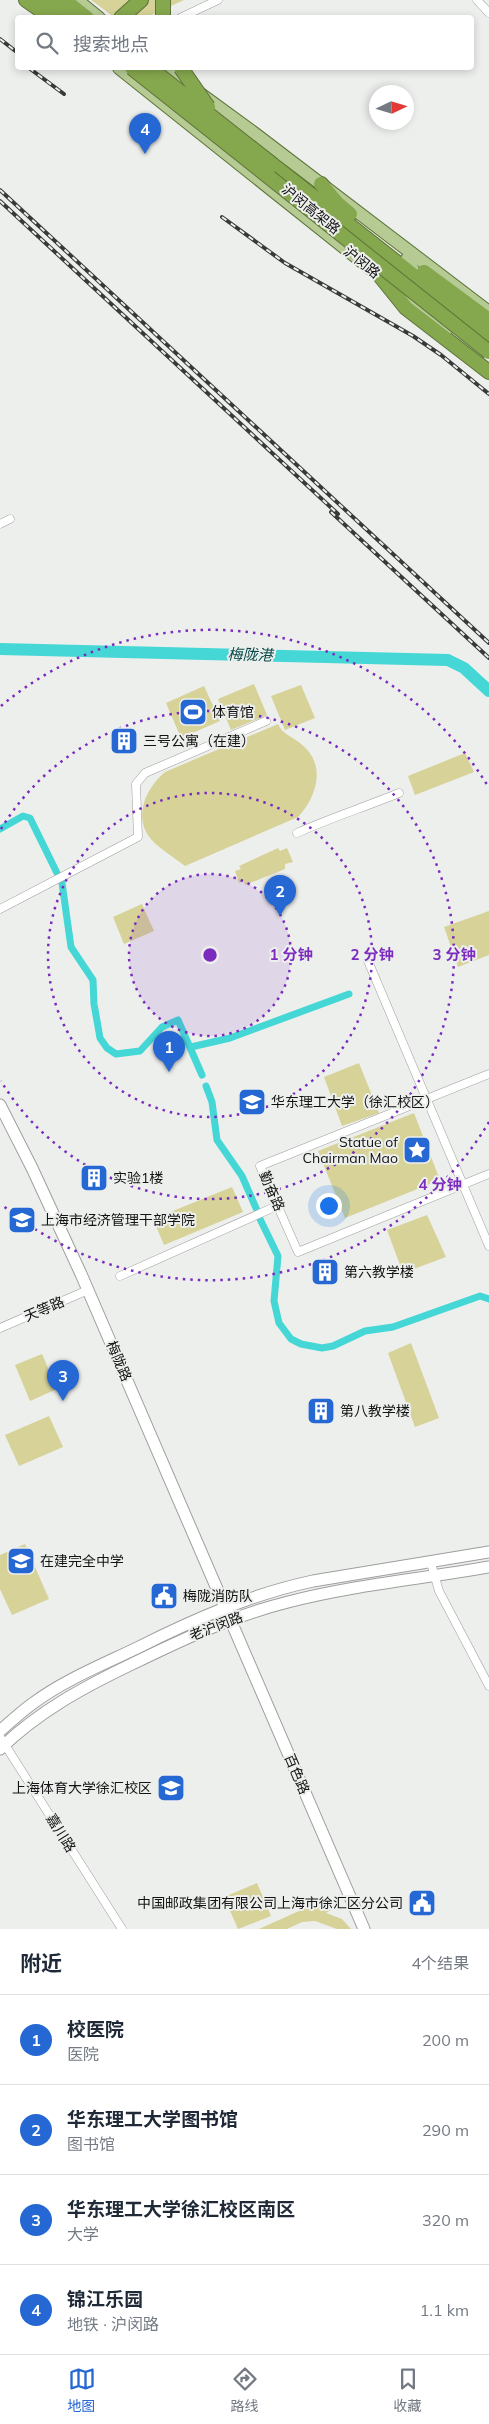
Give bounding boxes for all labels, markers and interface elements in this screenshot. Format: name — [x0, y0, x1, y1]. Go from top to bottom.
search box — [15, 15, 474, 70]
icon: search — [33, 29, 61, 57]
text: 搜索地点 — [73, 32, 149, 56]
north arrow — [369, 85, 414, 130]
pin: 4 — [129, 113, 161, 154]
street label: 沪闵高架路 — [278, 180, 344, 238]
street label: 沪闵路 — [340, 242, 384, 282]
water label: 梅陇港 — [227, 645, 275, 664]
sports icon: 体育馆 — [178, 697, 208, 727]
place label: 体育馆 — [212, 703, 254, 721]
building icon: 三号公寓（在建） — [109, 726, 139, 756]
place label: 三号公寓（在建） — [143, 732, 255, 750]
pin: 2 — [264, 875, 296, 916]
text: 1 分钟 — [269, 945, 313, 964]
text: 2 分钟 — [350, 945, 394, 964]
text: 3 分钟 — [432, 945, 476, 964]
centre of rings — [201, 946, 219, 964]
pin: 1 — [153, 1031, 185, 1072]
school or university icon: 华东理工大学（徐汇校区） — [237, 1087, 267, 1117]
place label: 华东理工大学（徐汇校区） — [271, 1093, 439, 1111]
place label: Statue of Chairman Mao — [302, 1133, 398, 1167]
place icon: Statue of Chairman Mao — [402, 1135, 432, 1165]
building icon: 实验1楼 — [79, 1163, 109, 1193]
street label: 勤奋路 — [255, 1168, 289, 1214]
place label: 实验1楼 — [113, 1169, 163, 1187]
text: 4 分钟 — [418, 1175, 462, 1194]
your location — [316, 1193, 342, 1219]
school or university icon: 上海市经济管理干部学院 — [7, 1205, 37, 1235]
place label: 上海市经济管理干部学院 — [41, 1211, 195, 1229]
building icon: 第六教学楼 — [310, 1257, 340, 1287]
place label: 第六教学楼 — [344, 1263, 414, 1281]
street label: 天等路 — [21, 1293, 67, 1325]
street label: 梅陇路 — [103, 1338, 135, 1384]
pin: 3 — [47, 1360, 79, 1401]
building icon: 第八教学楼 — [306, 1396, 336, 1426]
place label: 第八教学楼 — [340, 1402, 410, 1420]
school or university icon: 在建完全中学 — [6, 1546, 36, 1576]
place label: 在建完全中学 — [40, 1552, 124, 1570]
public building icon: 梅陇消防队 — [149, 1581, 179, 1611]
place label: 梅陇消防队 — [183, 1587, 253, 1605]
street label: 老沪闵路 — [187, 1608, 245, 1644]
street label: 百色路 — [281, 1751, 313, 1797]
school or university icon: 上海体育大学徐汇校区 — [156, 1773, 186, 1803]
place label: 上海体育大学徐汇校区 — [12, 1779, 152, 1797]
street label: 嘉川路 — [42, 1810, 80, 1856]
public building icon: 中国邮政集团有限公司上海市徐汇区分公司 — [407, 1888, 437, 1918]
place label: 中国邮政集团有限公司上海市徐汇区分公司 — [137, 1894, 403, 1912]
text: 附近 — [20, 1950, 62, 1976]
text: 4个结果 — [411, 1953, 469, 1973]
text: 校医院 — [67, 2017, 124, 2041]
text: 1 — [31, 2030, 41, 2050]
text: 200 m — [422, 2030, 469, 2050]
text: 医院 — [67, 2044, 99, 2064]
text: 华东理工大学图书馆 — [67, 2107, 238, 2131]
text: 2 — [31, 2120, 41, 2140]
text: 290 m — [422, 2120, 469, 2140]
text: 图书馆 — [67, 2134, 115, 2154]
text: 华东理工大学徐汇校区南区 — [67, 2197, 295, 2221]
text: 3 — [31, 2210, 41, 2230]
text: 320 m — [422, 2210, 469, 2230]
text: 大学 — [67, 2224, 99, 2244]
text: 锦江乐园 — [67, 2287, 143, 2311]
text: 4 — [31, 2300, 41, 2320]
text: 1.1 km — [420, 2300, 469, 2320]
text: 地铁 · 沪闵路 — [67, 2314, 159, 2334]
tab: 地图 — [68, 2365, 96, 2415]
tab: 路线 — [231, 2365, 259, 2415]
tab: 收藏 — [394, 2365, 422, 2415]

